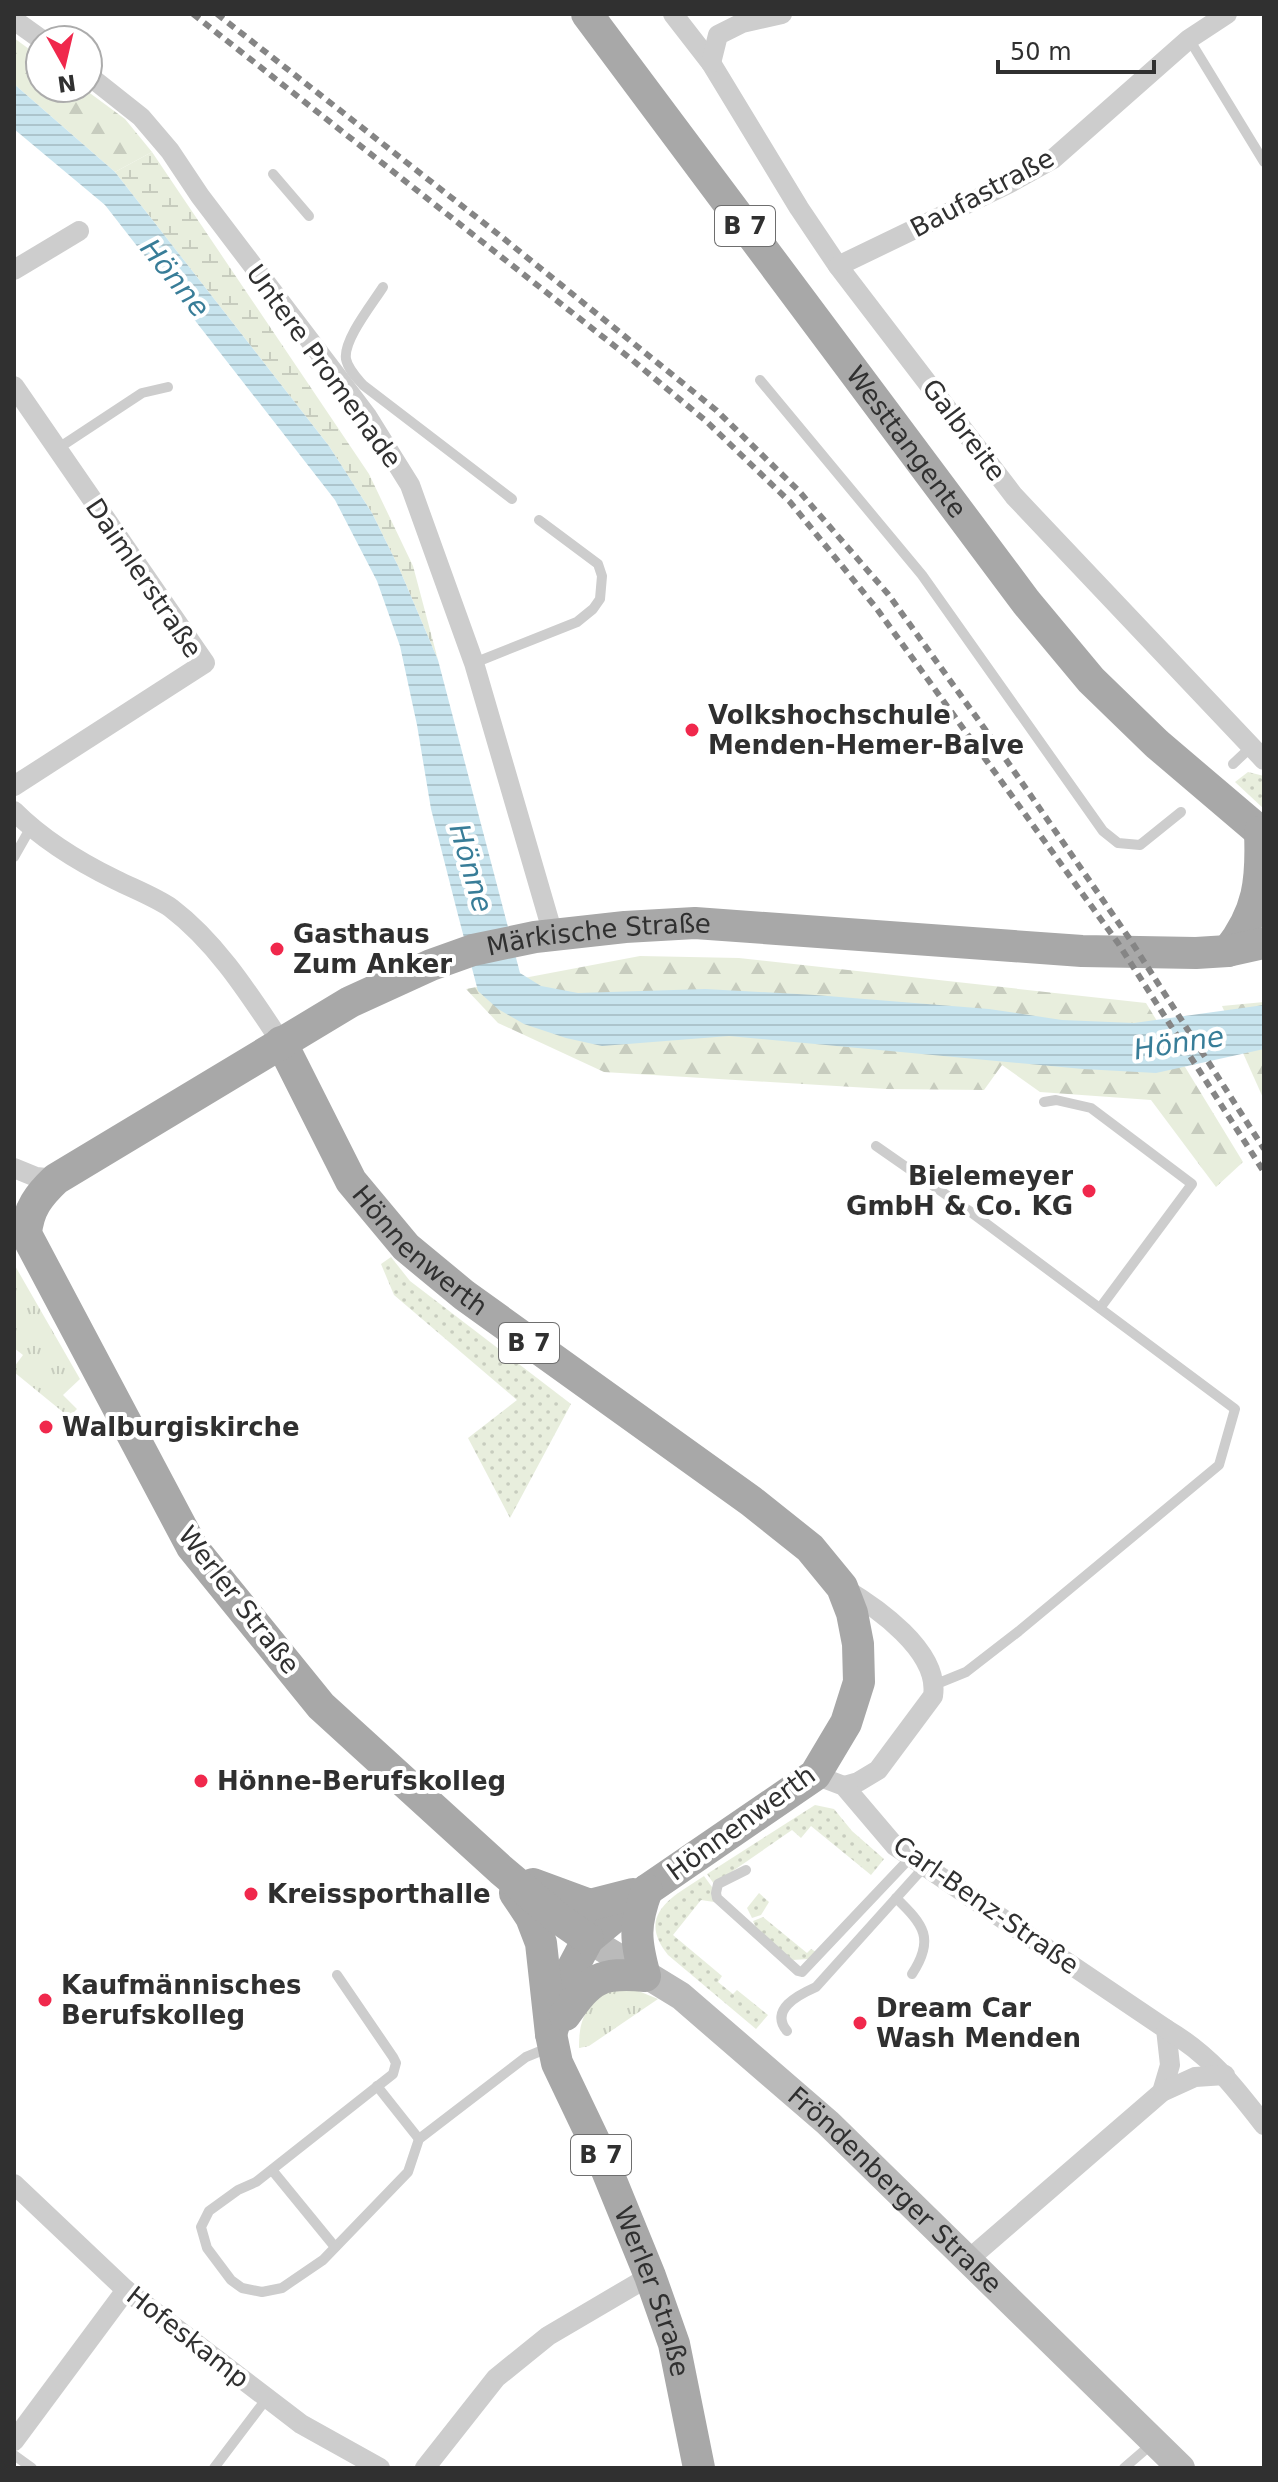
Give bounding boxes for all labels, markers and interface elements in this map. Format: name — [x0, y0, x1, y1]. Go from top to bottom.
north arrow — [24, 24, 104, 104]
scale bar — [998, 24, 1154, 74]
text: 50 m — [1010, 38, 1072, 66]
text: N — [56, 70, 78, 97]
street label: Baufastraße — [905, 143, 1059, 243]
road number: B 7 — [715, 206, 775, 246]
water label: Hönne — [134, 232, 216, 324]
street label: Untere Promenade — [240, 259, 408, 473]
street label: Westtangente — [840, 360, 973, 524]
street label: Galbreite — [916, 373, 1012, 487]
street label: Daimlerstraße — [80, 493, 208, 663]
place label: Volkshochschule Menden-Hemer-Balve — [708, 700, 1024, 760]
marker: Volkshochschule Menden-Hemer-Balve — [683, 721, 701, 739]
water label: Hönne — [443, 820, 499, 916]
street label: Märkische Straße — [484, 908, 712, 962]
place label: Gasthaus Zum Anker — [293, 919, 452, 979]
marker: Gasthaus Zum Anker — [268, 940, 286, 958]
water label: Hönne — [1132, 1020, 1226, 1066]
place label: Bielemeyer GmbH & Co. KG — [846, 1161, 1073, 1221]
street label: Hönnenwerth — [346, 1180, 493, 1322]
marker: Bielemeyer GmbH & Co. KG — [1080, 1182, 1098, 1200]
road number: B 7 — [499, 1323, 559, 1363]
place label: Walburgiskirche — [62, 1412, 300, 1442]
marker: Walburgiskirche — [37, 1418, 55, 1436]
street label: Werler Straße — [172, 1520, 306, 1680]
street label: Hönnenwerth — [661, 1759, 821, 1887]
place label: Hönne-Berufskolleg — [217, 1766, 506, 1796]
marker: Hönne-Berufskolleg — [192, 1772, 210, 1790]
street label: Carl-Benz-Straße — [887, 1830, 1085, 1980]
place label: Kreissporthalle — [267, 1879, 491, 1909]
marker: Kreissporthalle — [242, 1885, 260, 1903]
place label: Kaufmännisches Berufskolleg — [61, 1970, 302, 2030]
marker: Kaufmännisches Berufskolleg — [36, 1991, 54, 2009]
place label: Dream Car Wash Menden — [876, 1993, 1081, 2053]
marker: Dream Car Wash Menden — [851, 2014, 869, 2032]
street label: Fröndenberger Straße — [782, 2081, 1008, 2299]
road number: B 7 — [571, 2135, 631, 2175]
street label: Werler Straße — [608, 2202, 695, 2379]
street label: Hofeskamp — [121, 2280, 255, 2394]

